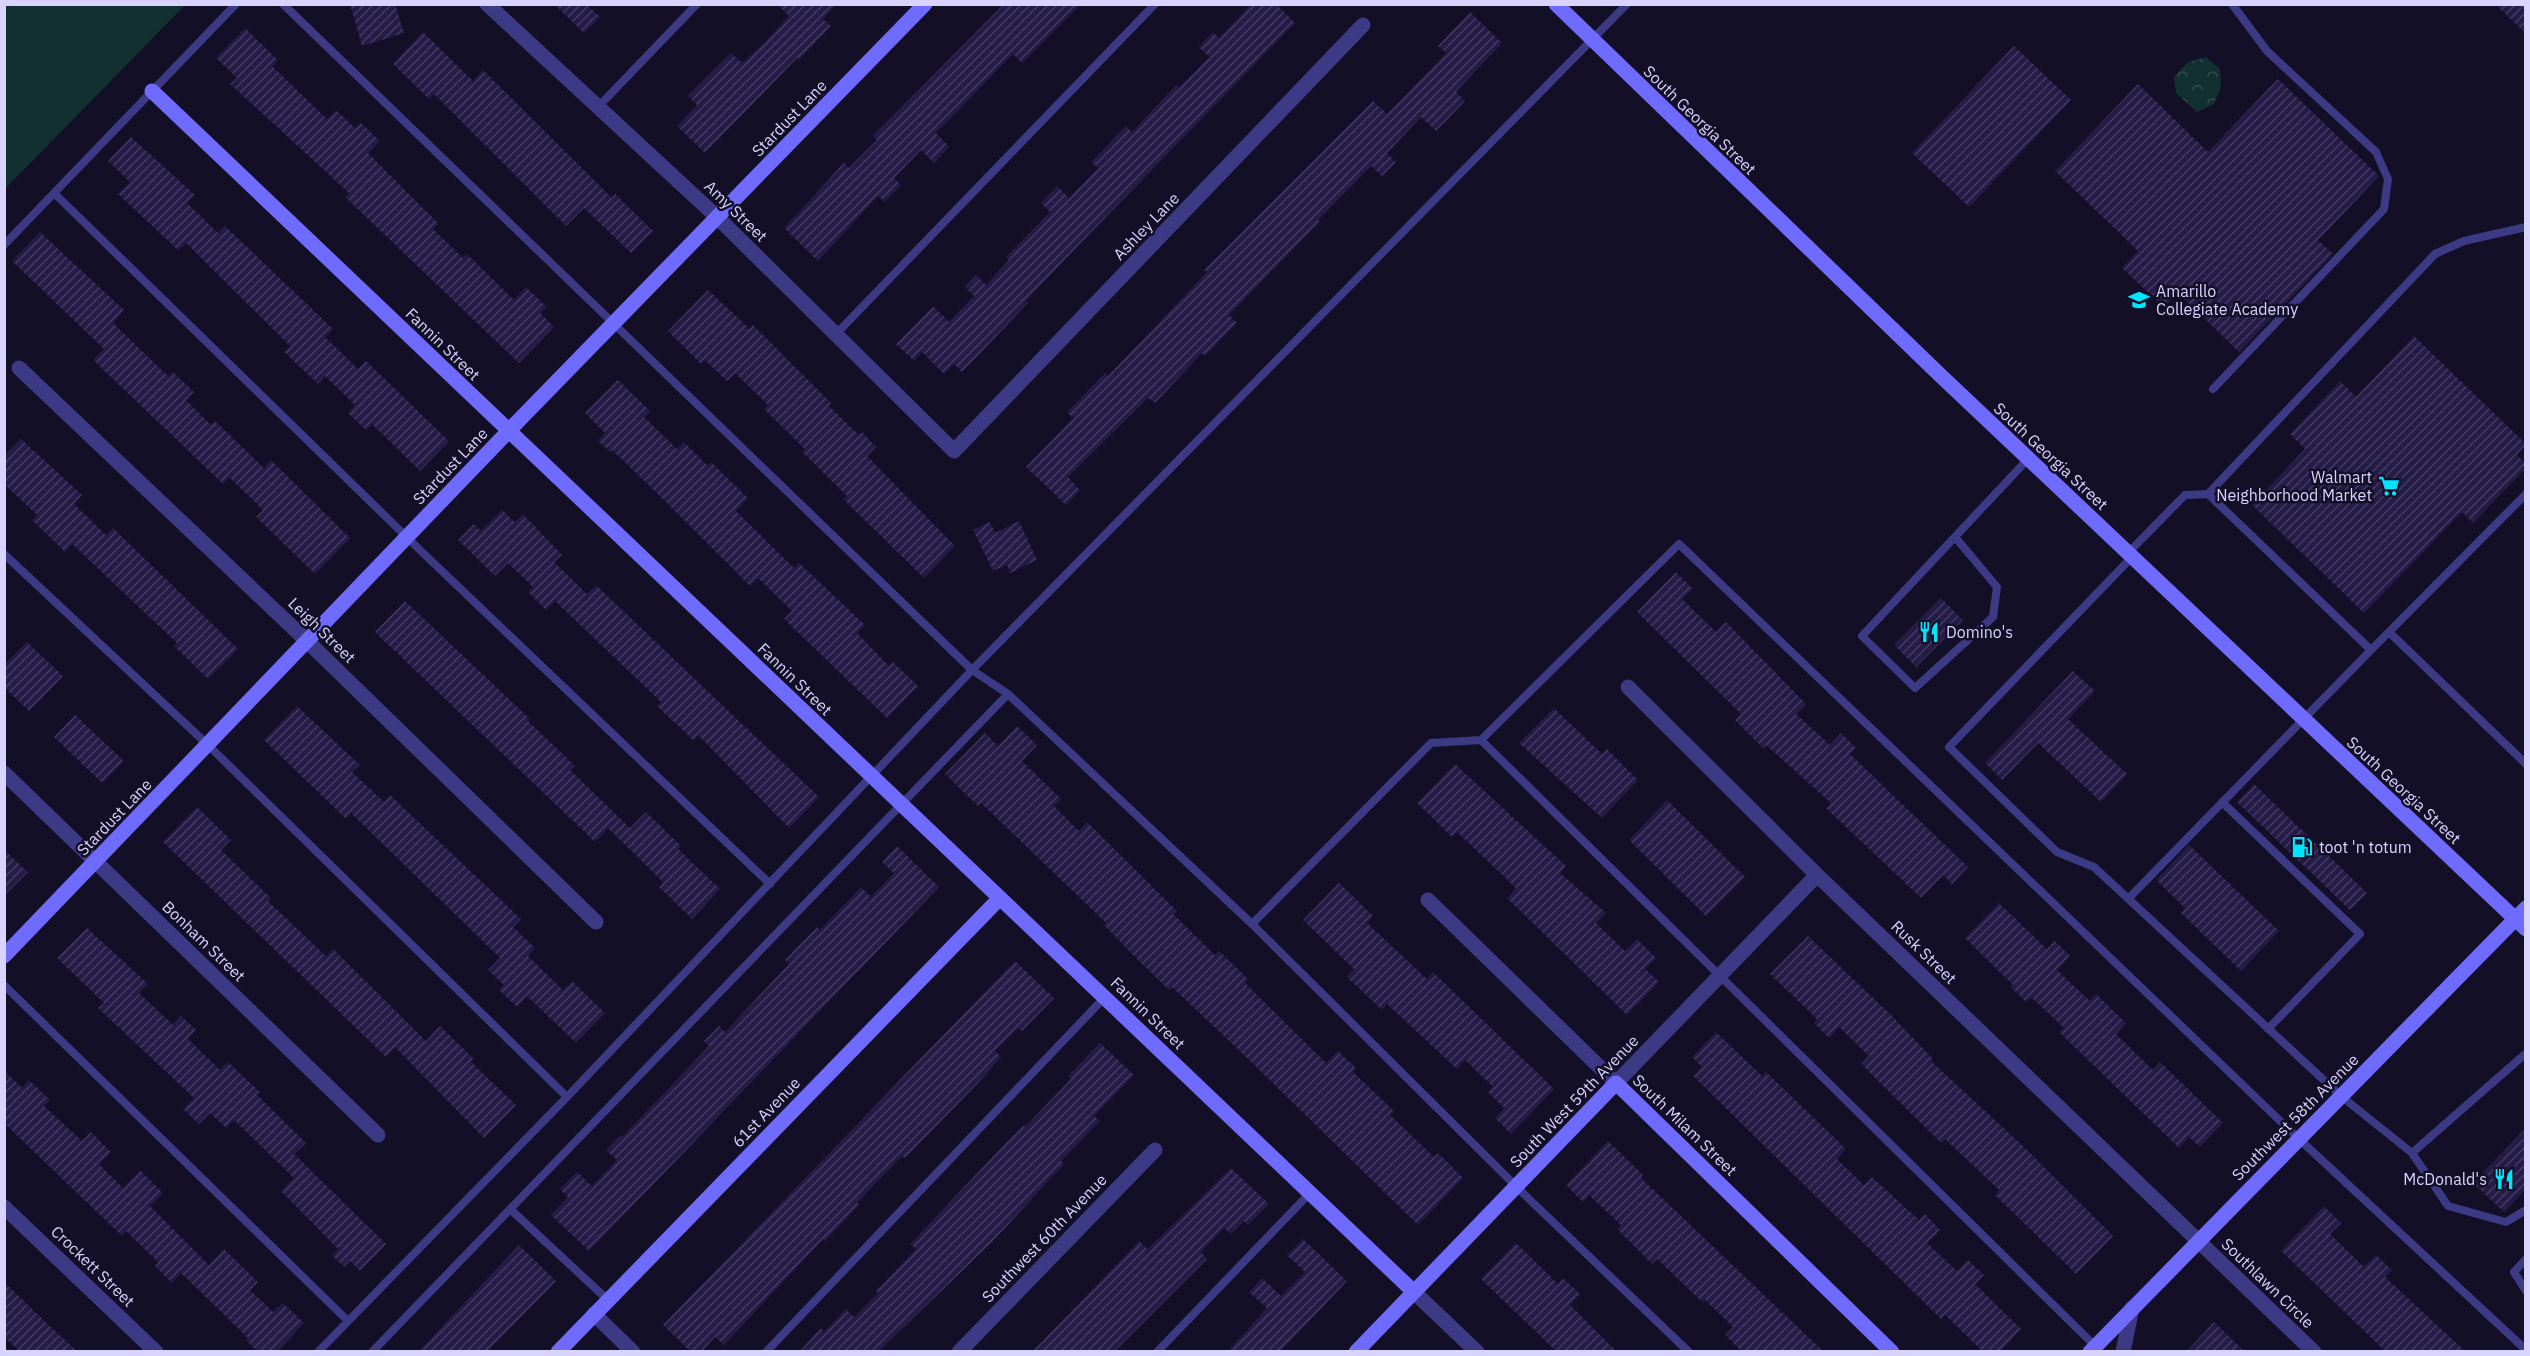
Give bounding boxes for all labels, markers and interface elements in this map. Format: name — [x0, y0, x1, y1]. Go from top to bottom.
street label: South Georgia Street — [1640, 61, 1760, 179]
street label: Stardust Lane — [747, 75, 831, 161]
street label: Amy Street — [700, 176, 772, 246]
street label: Ashley Lane — [1109, 188, 1183, 264]
place label: Amarillo Collegiate Academy — [2156, 281, 2298, 319]
school or university icon: Amarillo Collegiate Academy — [2127, 288, 2151, 312]
street label: Fannin Street — [402, 304, 484, 384]
street label: South Georgia Street — [1990, 398, 2112, 514]
street label: Stardust Lane — [408, 423, 492, 509]
place label: Walmart Neighborhood Market — [2216, 467, 2372, 505]
supermarket icon: Walmart Neighborhood Market — [2377, 474, 2401, 498]
street label: Leigh Street — [284, 593, 360, 667]
restaurant icon: Domino's — [1917, 620, 1941, 644]
place label: Domino's — [1946, 622, 2013, 642]
street label: Fannin Street — [754, 639, 836, 719]
street label: South Georgia Street — [2343, 732, 2465, 848]
street label: Stardust Lane — [72, 774, 156, 860]
fuel station icon: toot 'n totum — [2290, 835, 2314, 859]
place label: toot 'n totum — [2319, 837, 2412, 857]
street label: Bonham Street — [158, 896, 250, 986]
street label: Rusk Street — [1887, 916, 1961, 988]
street label: Fannin Street — [1107, 973, 1189, 1053]
street label: South West 59th Avenue — [1505, 1030, 1643, 1172]
street label: Southwest 58th Avenue — [2227, 1049, 2363, 1185]
street label: South Milam Street — [1629, 1070, 1741, 1180]
street label: 61st Avenue — [728, 1073, 804, 1151]
restaurant icon: McDonald's — [2492, 1167, 2516, 1191]
street label: Southwest 60th Avenue — [977, 1169, 1111, 1307]
place label: McDonald's — [2403, 1169, 2487, 1189]
street label: Crockett Street — [47, 1221, 139, 1311]
street label: Southlawn Circle — [2218, 1234, 2319, 1332]

